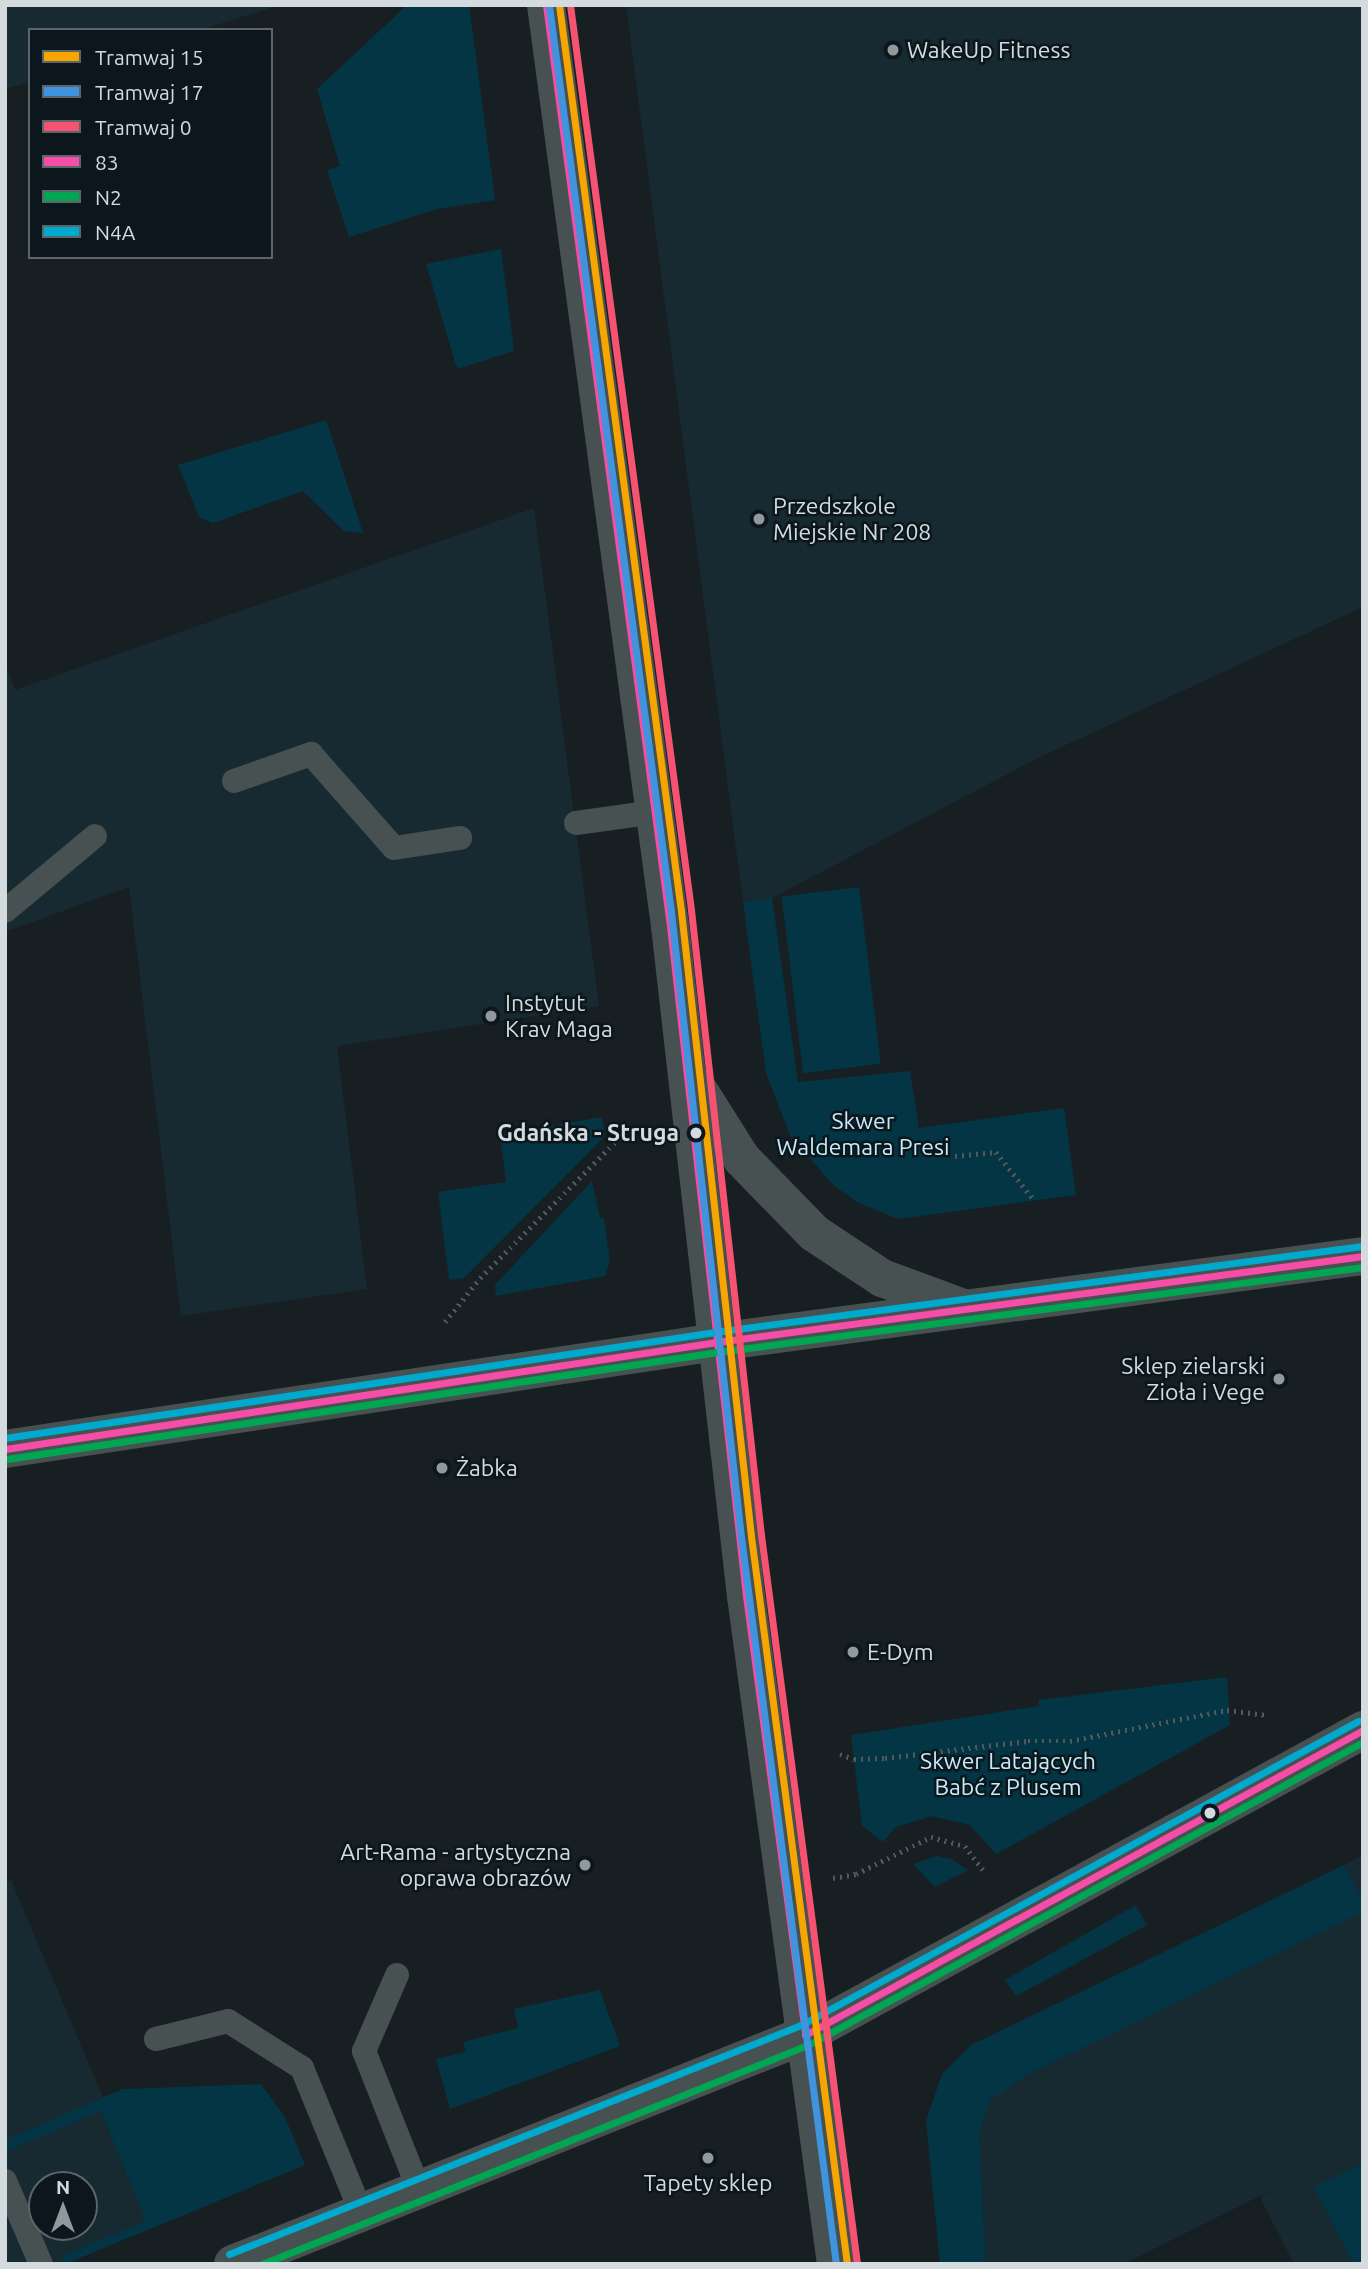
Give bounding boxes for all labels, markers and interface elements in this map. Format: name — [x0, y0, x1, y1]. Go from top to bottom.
legend — [28, 28, 273, 259]
place label: WakeUp Fitness — [907, 36, 1071, 64]
marker: WakeUp Fitness — [885, 42, 901, 58]
text: Tramwaj 15 — [95, 45, 204, 69]
text: Tramwaj 17 — [95, 80, 204, 104]
text: Tramwaj 0 — [95, 115, 192, 139]
text: 83 — [95, 150, 119, 174]
text: N2 — [95, 185, 122, 209]
text: N4A — [95, 220, 136, 244]
place label: Przedszkole Miejskie Nr 208 — [773, 492, 931, 546]
marker: Przedszkole Miejskie Nr 208 — [751, 511, 767, 527]
place label: Instytut Krav Maga — [505, 989, 613, 1043]
marker: Instytut Krav Maga — [483, 1008, 499, 1024]
park label: Skwer Waldemara Presi — [777, 1107, 949, 1161]
place label: Gdańska - Struga — [497, 1119, 679, 1147]
marker: Gdańska - Struga — [685, 1122, 707, 1144]
place label: Sklep zielarski Zioła i Vege — [1121, 1352, 1265, 1406]
marker: Sklep zielarski Zioła i Vege — [1271, 1371, 1287, 1387]
place label: Żabka — [456, 1454, 518, 1482]
marker: Żabka — [434, 1460, 450, 1476]
place label: E-Dym — [867, 1638, 934, 1666]
marker: E-Dym — [845, 1644, 861, 1660]
park label: Skwer Latających Babć z Plusem — [920, 1747, 1096, 1801]
unlabelled marker — [1203, 1806, 1217, 1820]
place label: Art-Rama - artystyczna oprawa obrazów — [340, 1838, 571, 1892]
marker: Art-Rama - artystyczna oprawa obrazów — [577, 1857, 593, 1873]
marker: Tapety sklep — [700, 2150, 716, 2166]
place label: Tapety sklep — [643, 2169, 773, 2197]
north arrow — [28, 2171, 98, 2241]
text: N — [56, 2176, 70, 2198]

